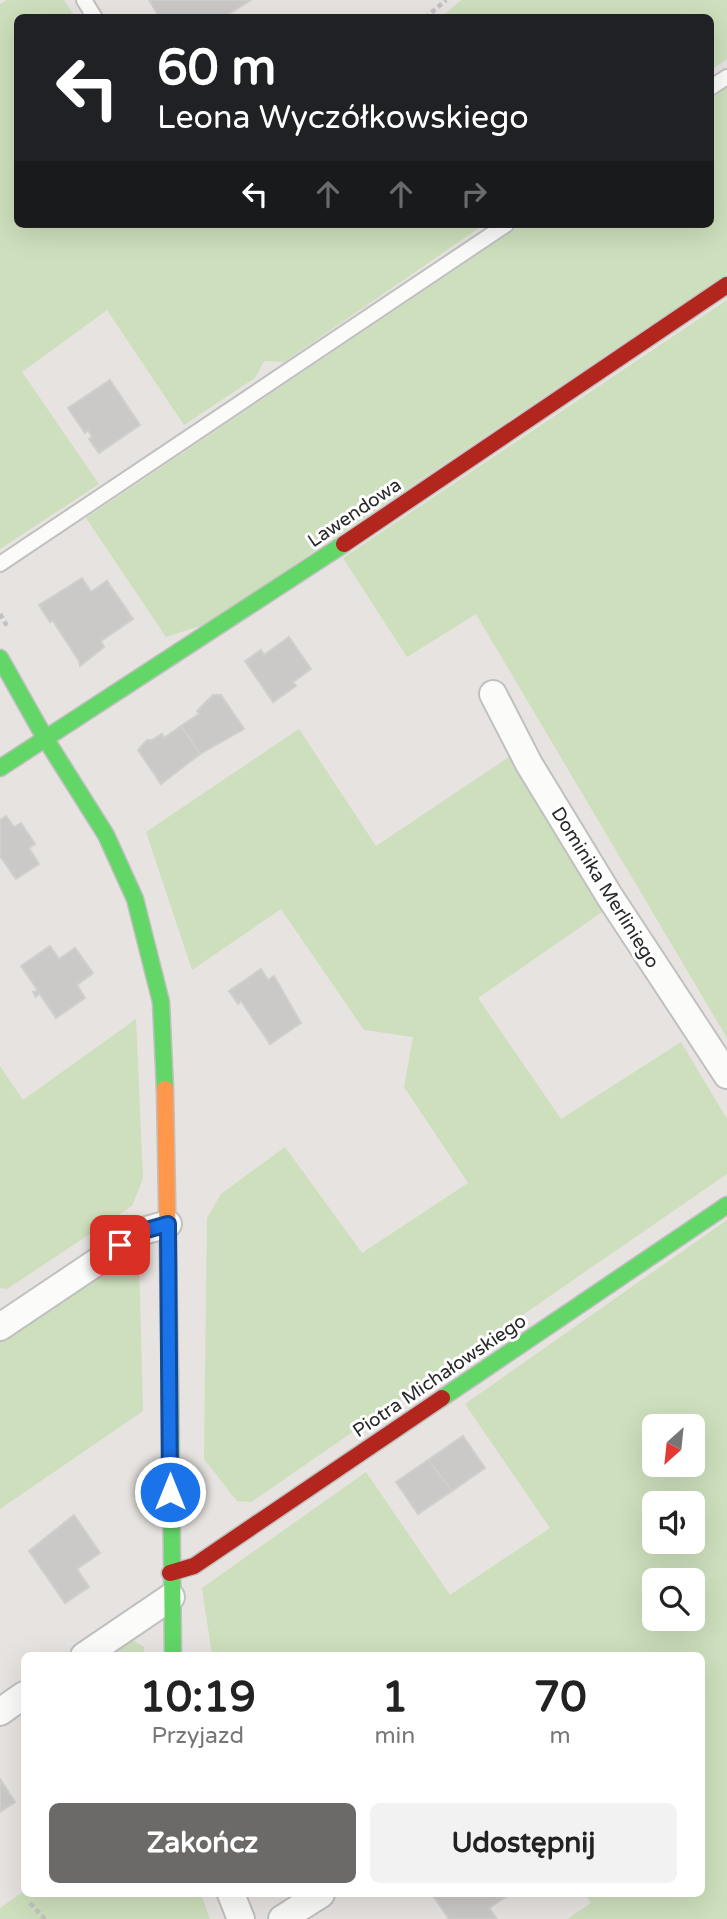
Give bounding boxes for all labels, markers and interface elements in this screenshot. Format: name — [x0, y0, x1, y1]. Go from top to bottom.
text: 60 m — [157, 39, 276, 98]
icon: left — [42, 42, 133, 133]
text: Leona Wyczółkowskiego — [157, 99, 529, 137]
icon: left — [236, 175, 274, 213]
icon: ahead — [309, 175, 347, 213]
icon: ahead — [382, 175, 420, 213]
icon: right — [455, 175, 493, 213]
street label: Lawendowa — [304, 474, 405, 552]
street label: Dominika Merliniego — [547, 803, 664, 972]
pin — [90, 1215, 150, 1275]
icon: arrive — [101, 1226, 139, 1264]
street label: Piotra Michałowskiego — [349, 1310, 530, 1442]
north arrow — [642, 1414, 705, 1477]
map controls — [642, 1414, 705, 1631]
position arrow — [133, 1455, 207, 1529]
button: sound — [642, 1491, 705, 1554]
button: search — [642, 1568, 705, 1631]
text: 10:19 — [139, 1672, 256, 1723]
text: 1 — [382, 1672, 408, 1723]
text: 70 — [534, 1672, 587, 1723]
text: Przyjazd — [151, 1722, 244, 1750]
text: min — [374, 1722, 415, 1750]
text: m — [550, 1722, 571, 1750]
button: Zakończ — [49, 1803, 356, 1883]
button: Udostępnij — [370, 1803, 677, 1883]

